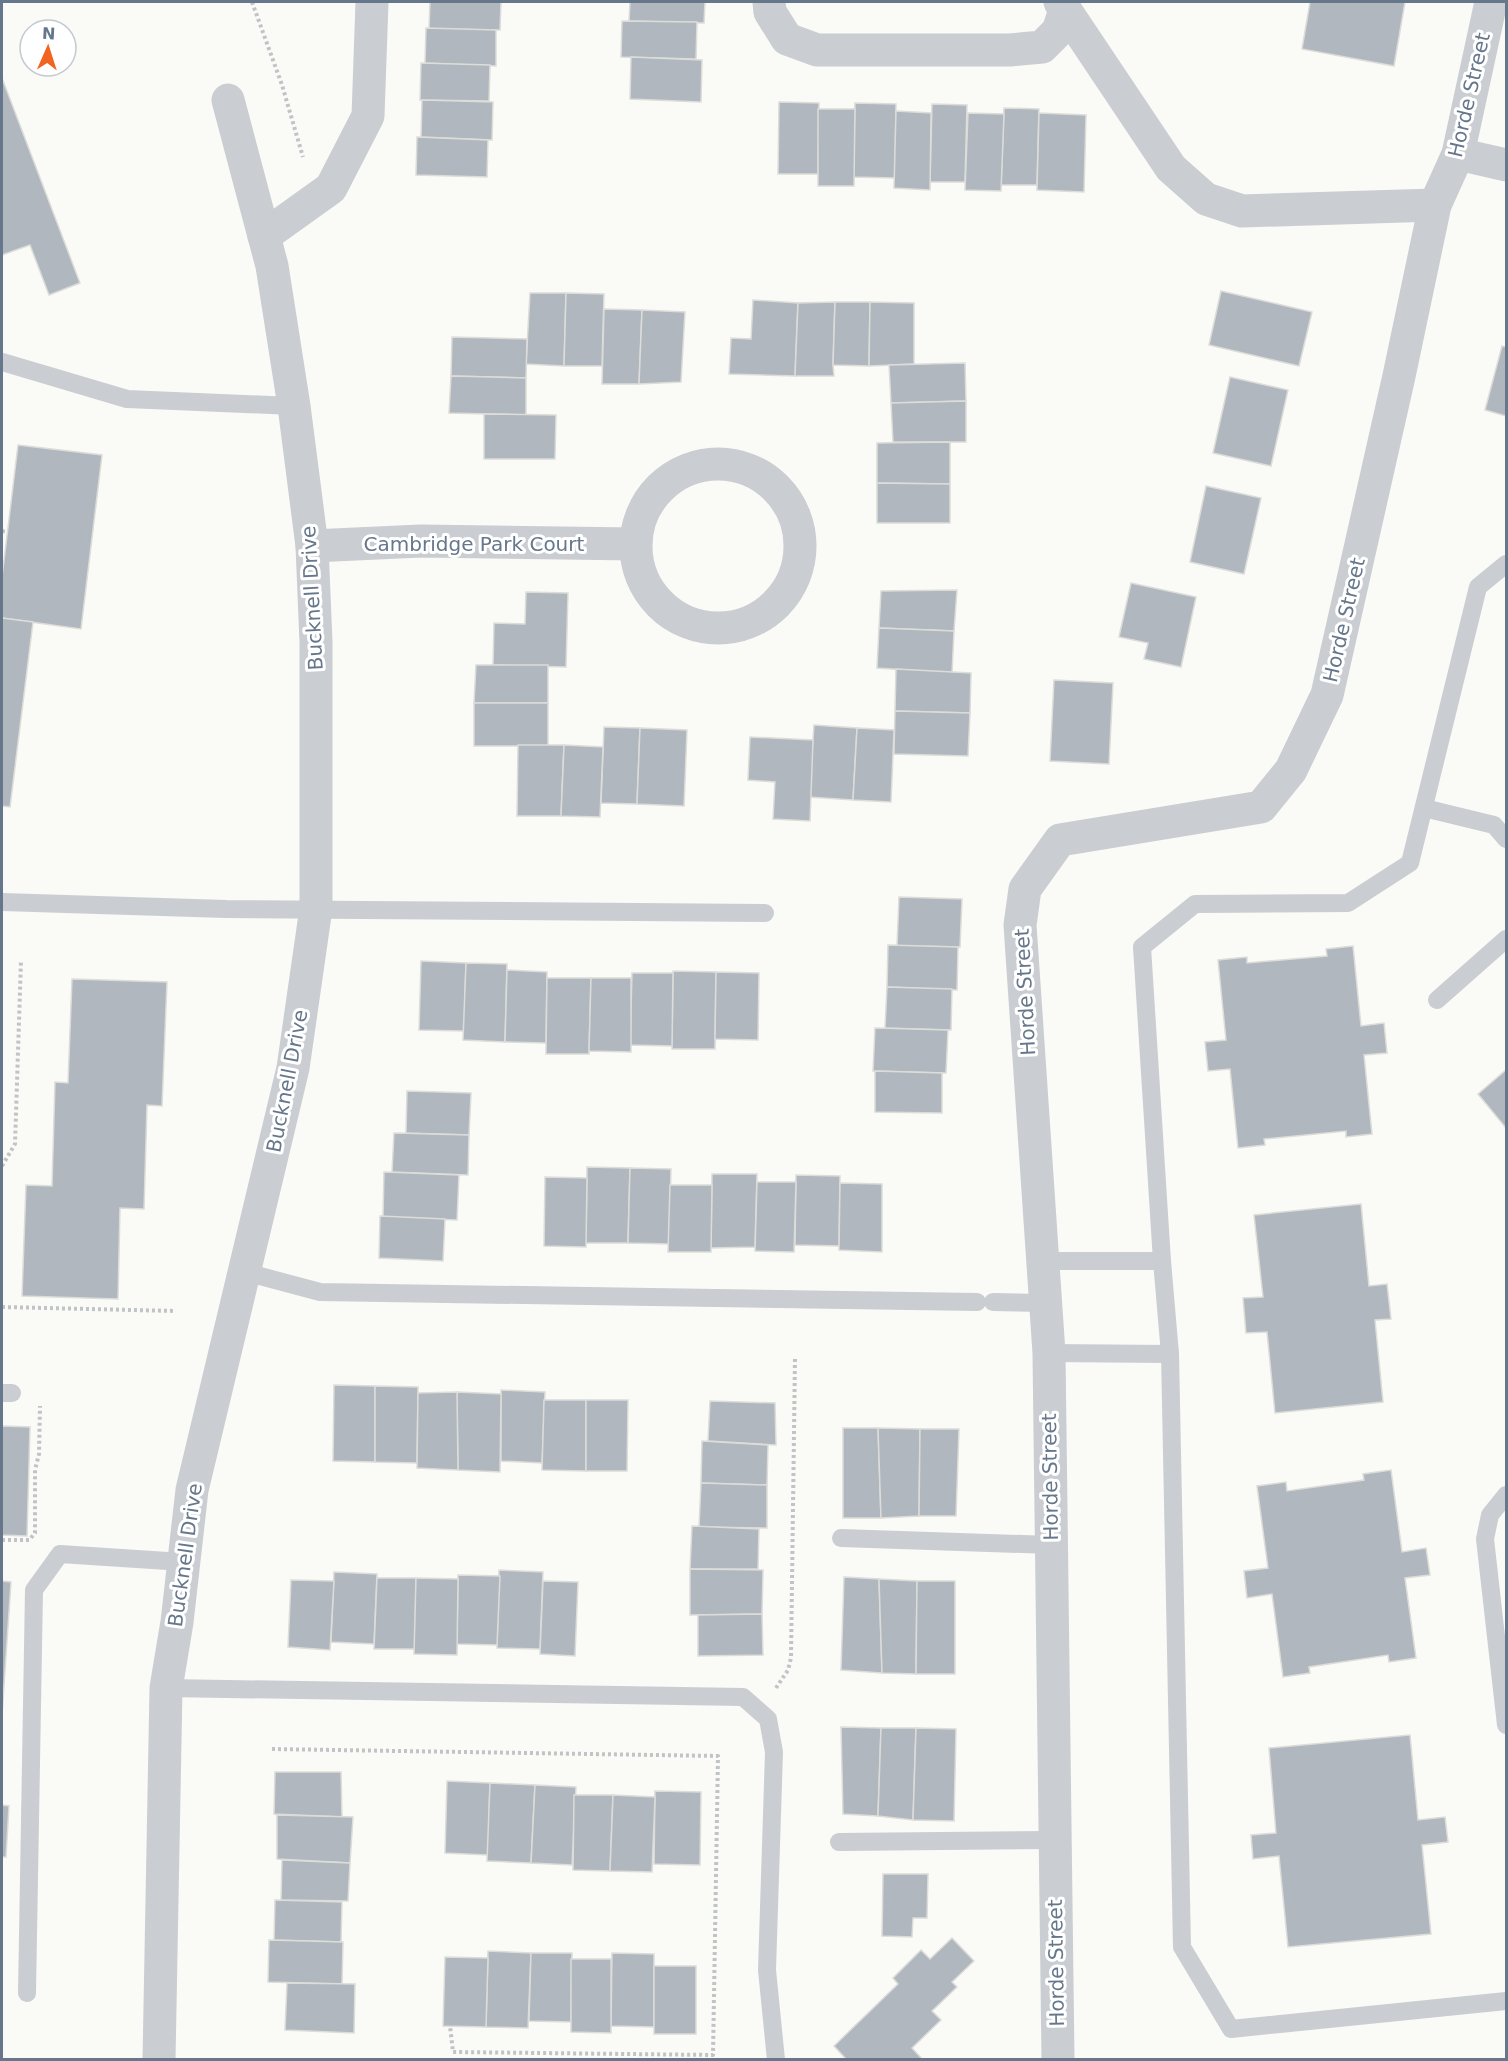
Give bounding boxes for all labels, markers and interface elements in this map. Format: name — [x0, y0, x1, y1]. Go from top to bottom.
north arrow — [18, 18, 78, 78]
text: N — [42, 24, 56, 43]
street label: Horde Street — [1443, 30, 1495, 160]
street label: Bucknell Drive — [296, 525, 328, 671]
street label: Cambridge Park Court — [364, 532, 585, 556]
street label: Horde Street — [1318, 555, 1370, 685]
street label: Horde Street — [1010, 928, 1040, 1056]
street label: Bucknell Drive — [261, 1008, 313, 1154]
street label: Horde Street — [1037, 1413, 1063, 1541]
street label: Bucknell Drive — [163, 1482, 207, 1628]
street label: Horde Street — [1043, 1899, 1069, 2027]

